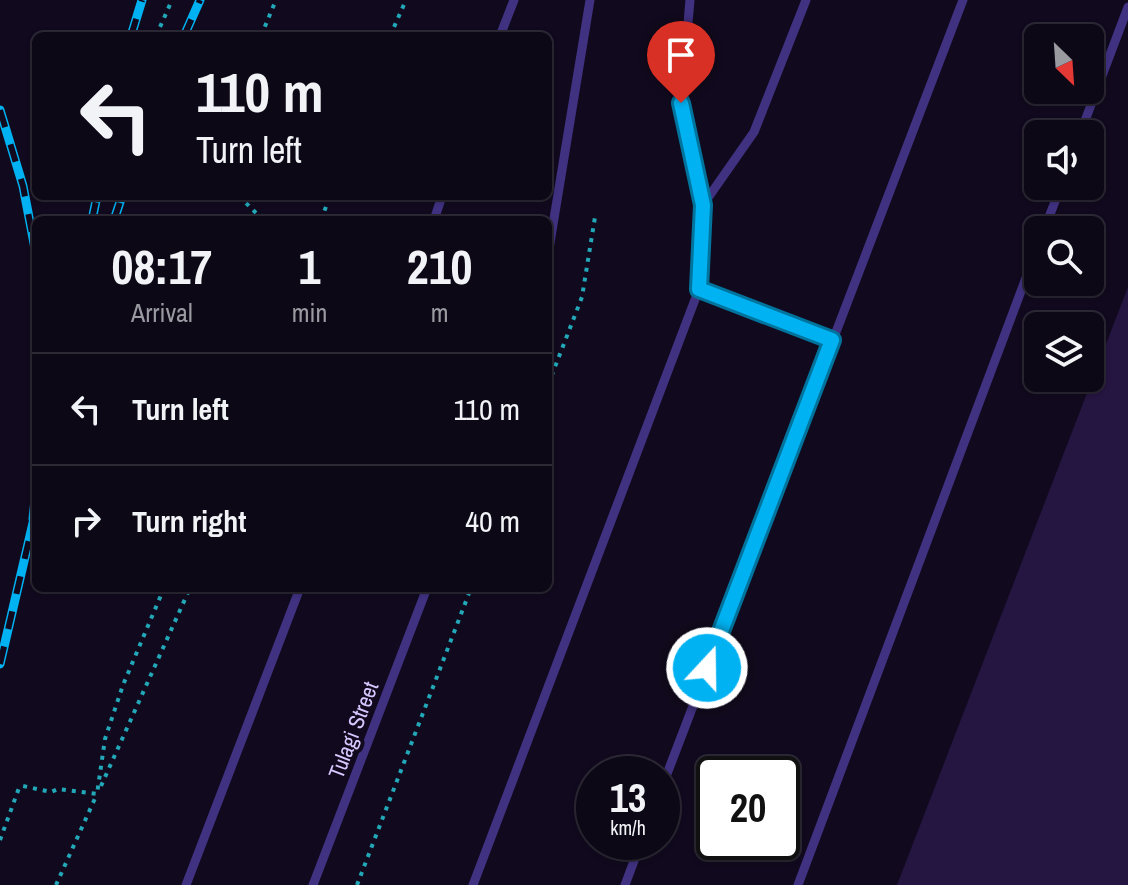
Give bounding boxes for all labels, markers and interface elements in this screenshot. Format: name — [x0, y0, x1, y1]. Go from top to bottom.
pin — [647, 21, 715, 103]
north arrow — [1024, 24, 1104, 104]
map controls — [1024, 24, 1104, 392]
icon: arrive — [659, 33, 703, 77]
text: 110 m — [196, 54, 324, 129]
icon: left — [64, 64, 168, 168]
button: sound — [1024, 120, 1104, 200]
text: Turn left — [196, 126, 302, 174]
button: search — [1024, 216, 1104, 296]
text: 08:17 — [112, 234, 212, 299]
text: 1 — [299, 234, 320, 299]
text: 210 — [407, 234, 472, 299]
text: Arrival — [131, 295, 193, 330]
text: min — [292, 295, 327, 330]
text: m — [431, 295, 449, 330]
button: layers — [1024, 312, 1104, 392]
icon: left — [64, 387, 108, 431]
text: Turn left — [132, 389, 229, 429]
text: 110 m — [453, 389, 520, 429]
icon: right — [64, 499, 108, 543]
text: Turn right — [132, 501, 246, 541]
text: 40 m — [465, 501, 520, 541]
position arrow — [665, 626, 749, 710]
street label: Tulagi Street — [321, 677, 385, 783]
speed limit sign: 20 — [696, 756, 800, 860]
text: 13 — [610, 771, 646, 824]
text: km/h — [610, 814, 646, 841]

